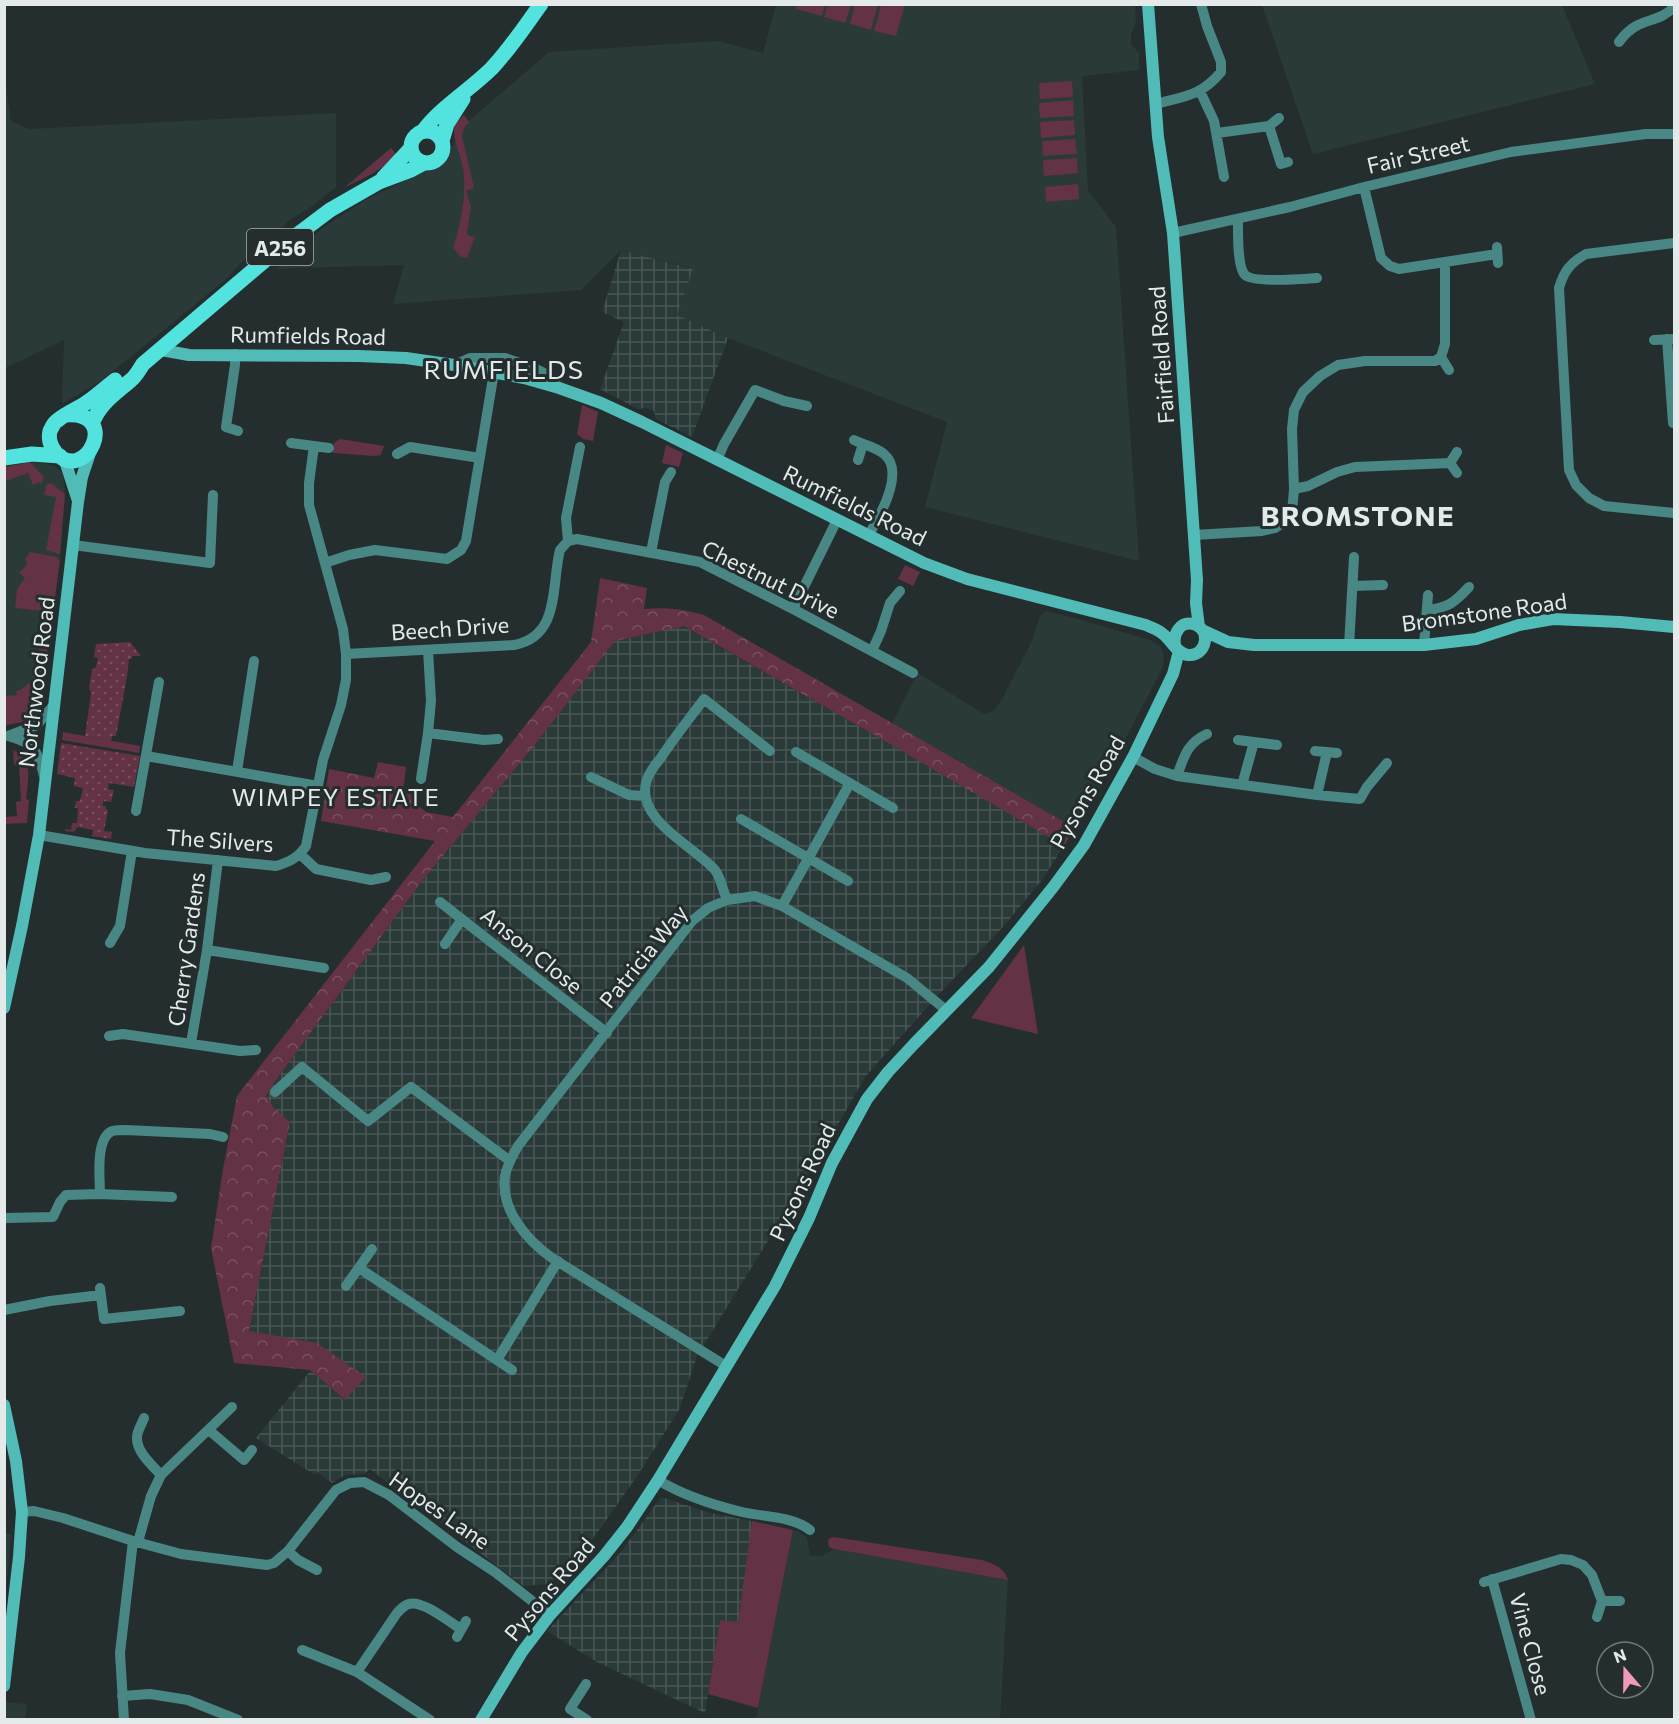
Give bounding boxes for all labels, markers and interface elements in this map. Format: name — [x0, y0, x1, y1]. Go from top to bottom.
street label: Fair Street — [1364, 129, 1472, 179]
road number: A256 — [247, 229, 313, 265]
street label: Fairfield Road — [1143, 285, 1179, 425]
street label: Rumfields Road — [230, 320, 386, 350]
district label: RUMFIELDS — [424, 353, 584, 384]
street label: Rumfields Road — [779, 459, 931, 551]
district label: BROMSTONE — [1261, 498, 1455, 532]
street label: Chestnut Drive — [698, 534, 844, 624]
street label: Bromstone Road — [1400, 587, 1568, 637]
street label: Northwood Road — [12, 595, 60, 769]
street label: Beech Drive — [390, 610, 510, 646]
street label: Pysons Road — [1044, 731, 1130, 853]
district label: WIMPEY ESTATE — [232, 782, 440, 811]
street label: The Silvers — [165, 823, 275, 857]
street label: Cherry Gardens — [162, 870, 210, 1028]
street label: Patricia Way — [593, 899, 693, 1013]
street label: Anson Close — [476, 901, 588, 999]
street label: Pysons Road — [763, 1119, 841, 1245]
street label: Hopes Lane — [384, 1465, 496, 1555]
street label: Pysons Road — [498, 1532, 600, 1646]
street label: Vine Close — [1504, 1590, 1558, 1698]
north arrow — [1595, 1640, 1655, 1700]
text: N — [1611, 1644, 1629, 1666]

